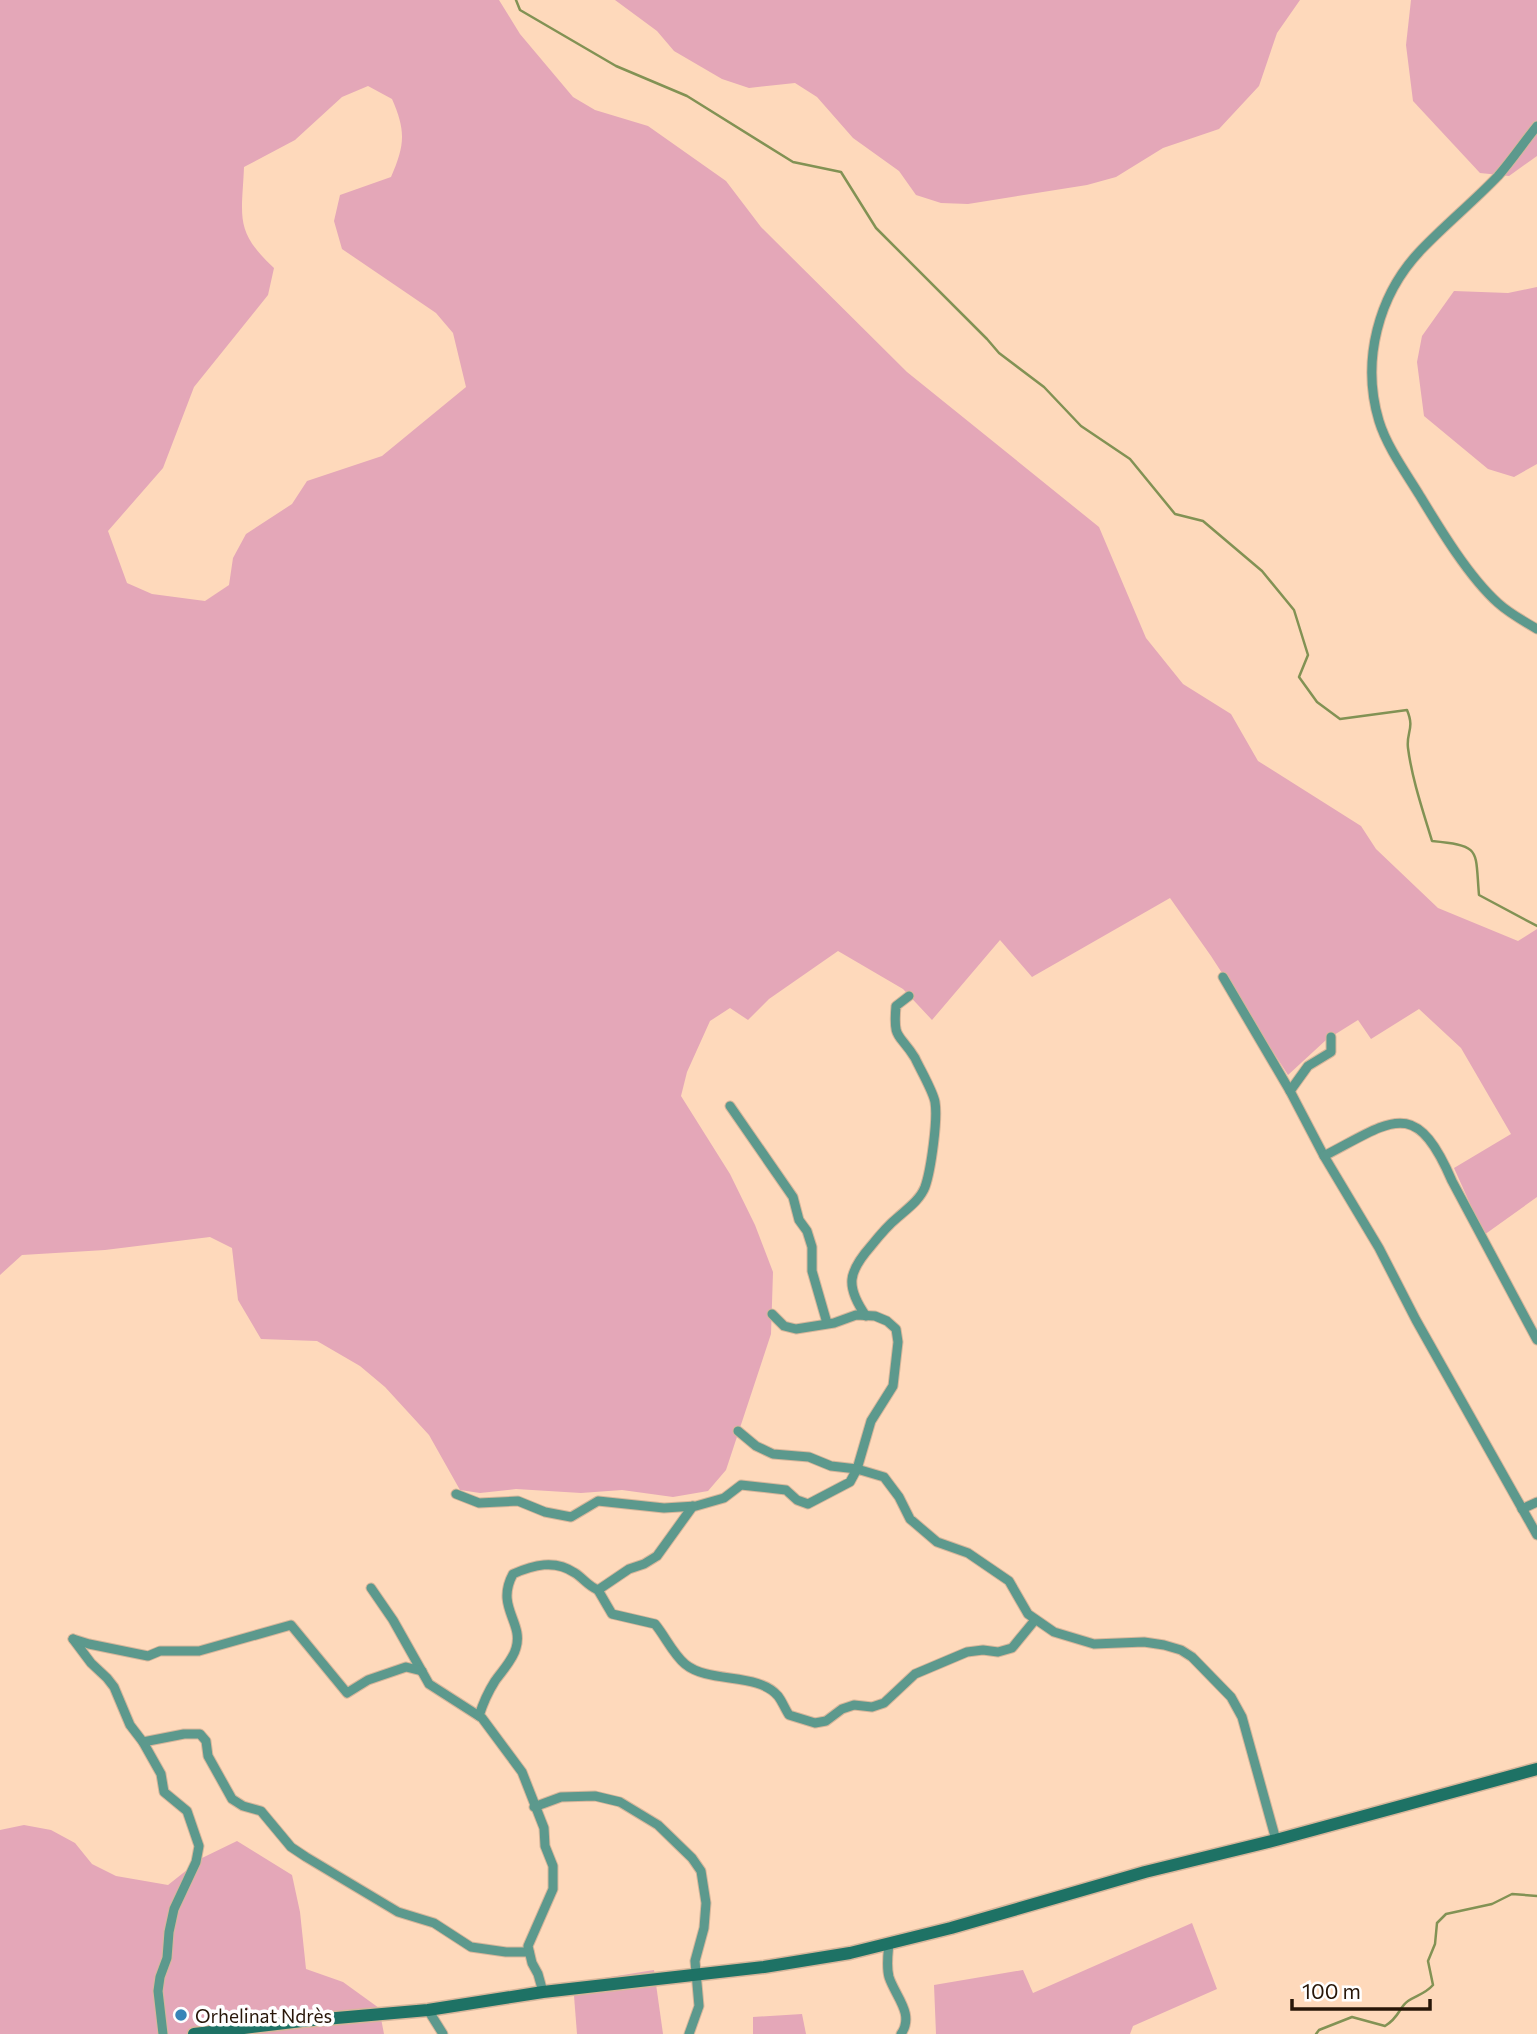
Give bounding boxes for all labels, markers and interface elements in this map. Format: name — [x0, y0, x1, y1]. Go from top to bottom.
scale bar — [1292, 1968, 1430, 2012]
text: 100 m — [1302, 1978, 1361, 2003]
place label: Orhelinat Ndrès — [195, 2004, 332, 2027]
marker: Orhelinat Ndrès — [173, 2007, 189, 2023]

